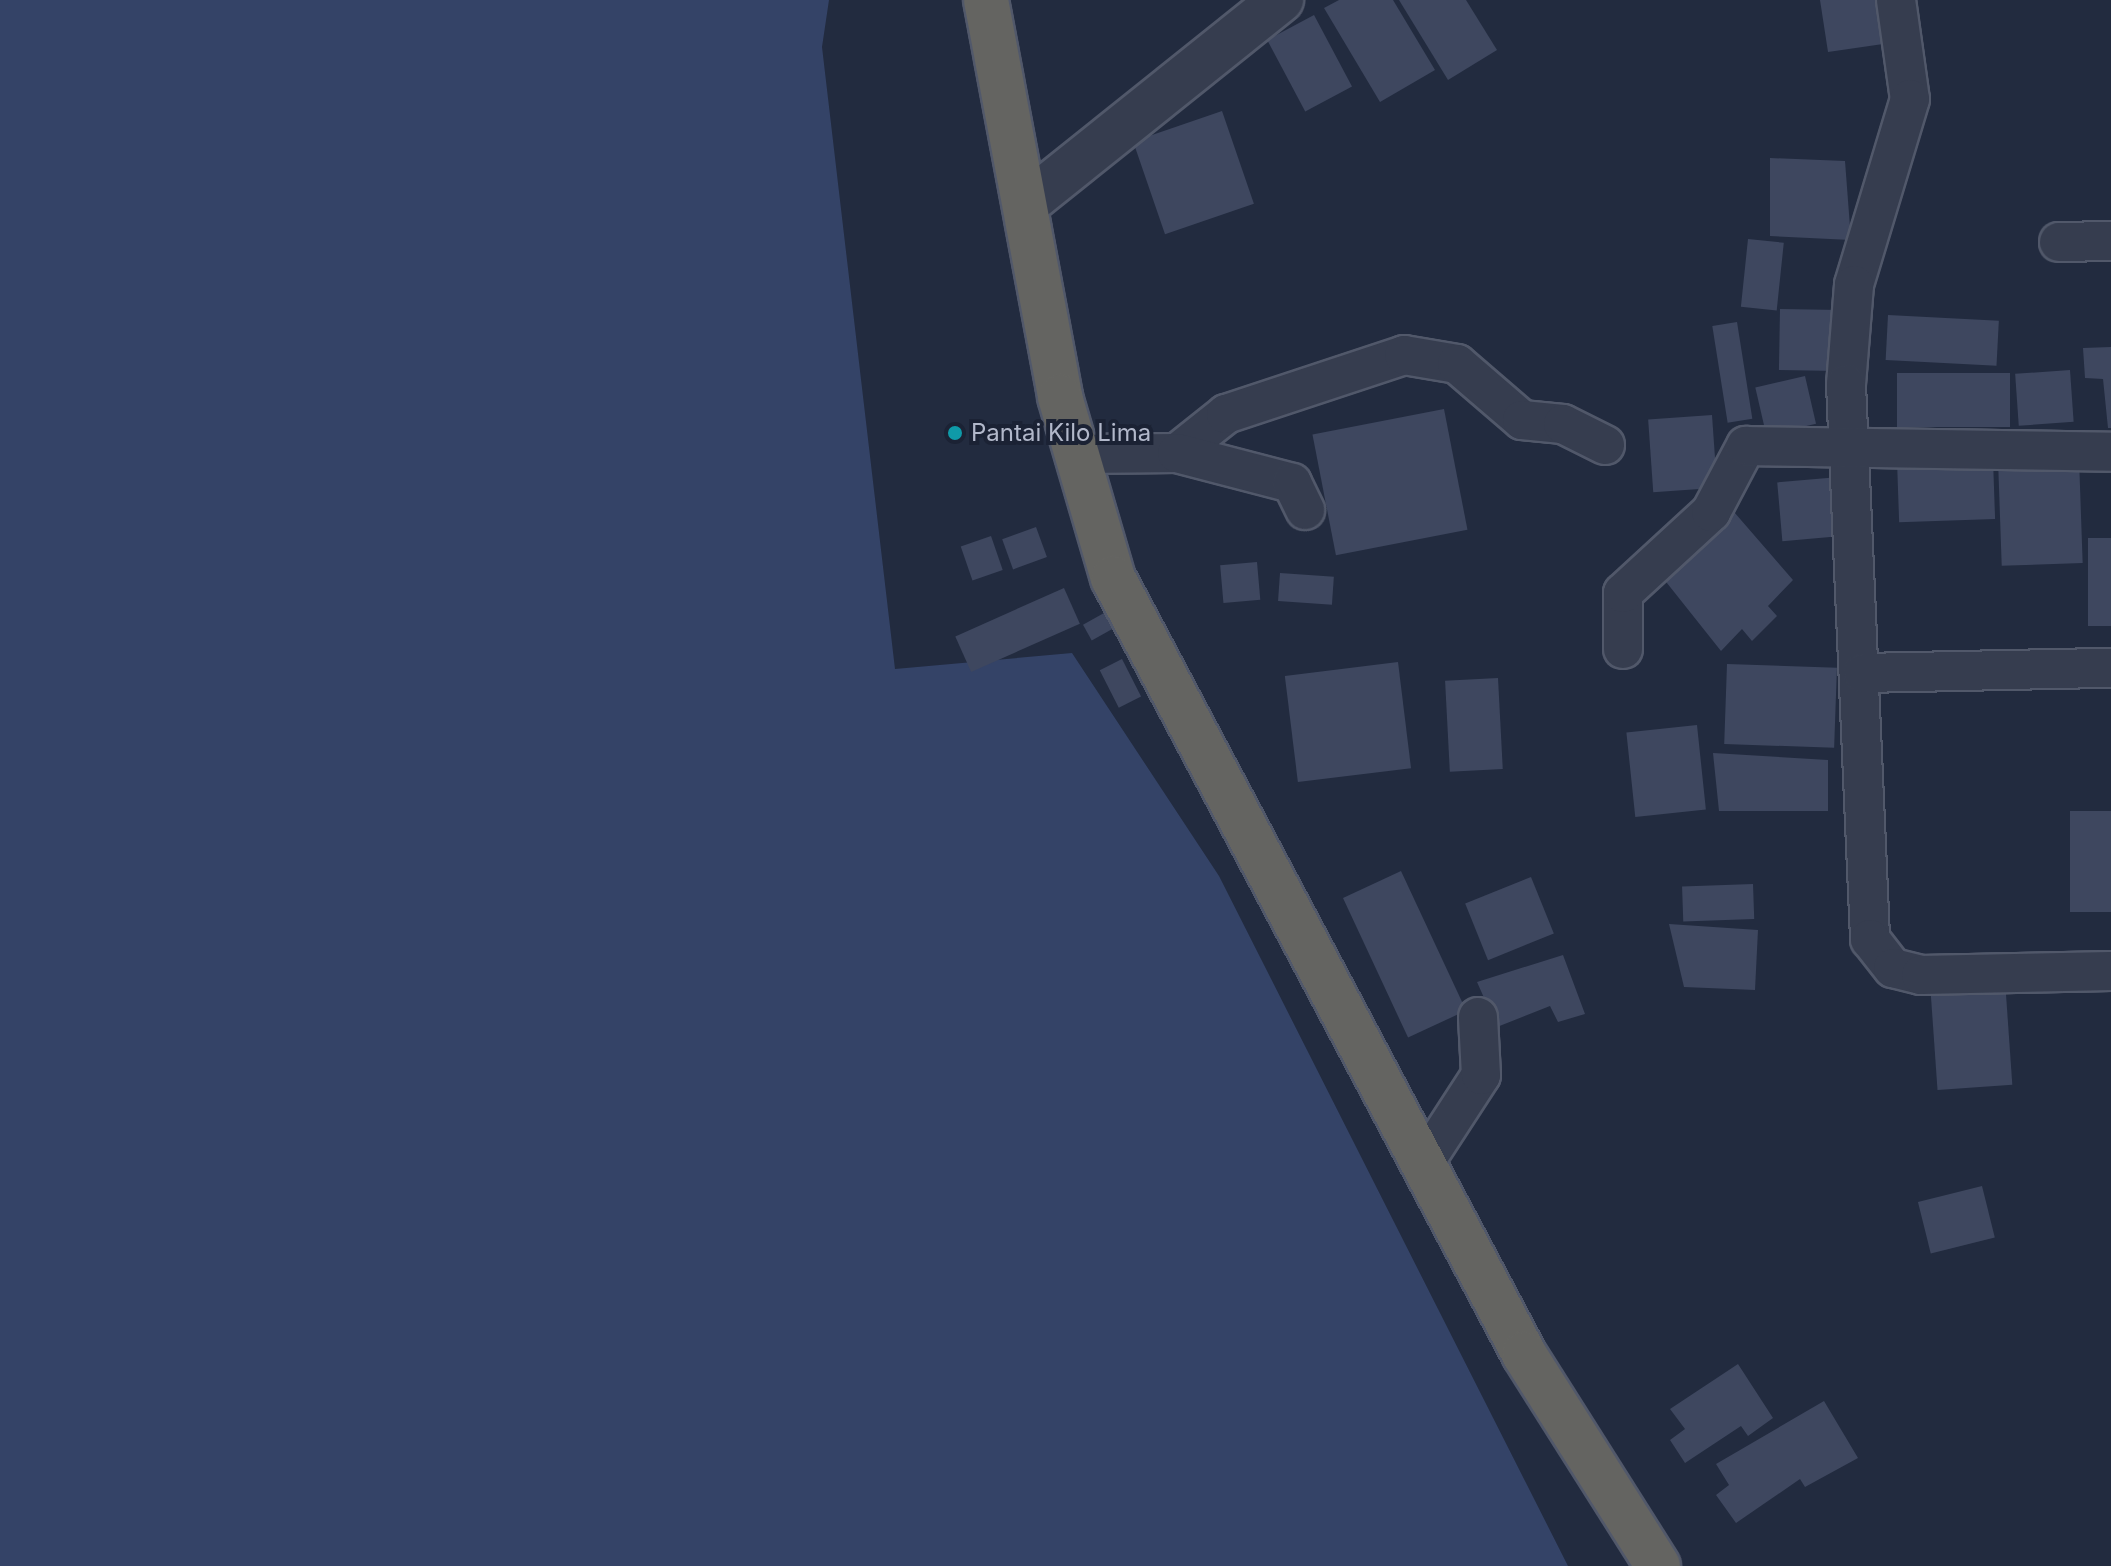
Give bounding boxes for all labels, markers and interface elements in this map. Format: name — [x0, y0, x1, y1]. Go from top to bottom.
place label: Pantai Kilo Lima — [971, 419, 1151, 447]
marker: Pantai Kilo Lima — [946, 424, 964, 442]

